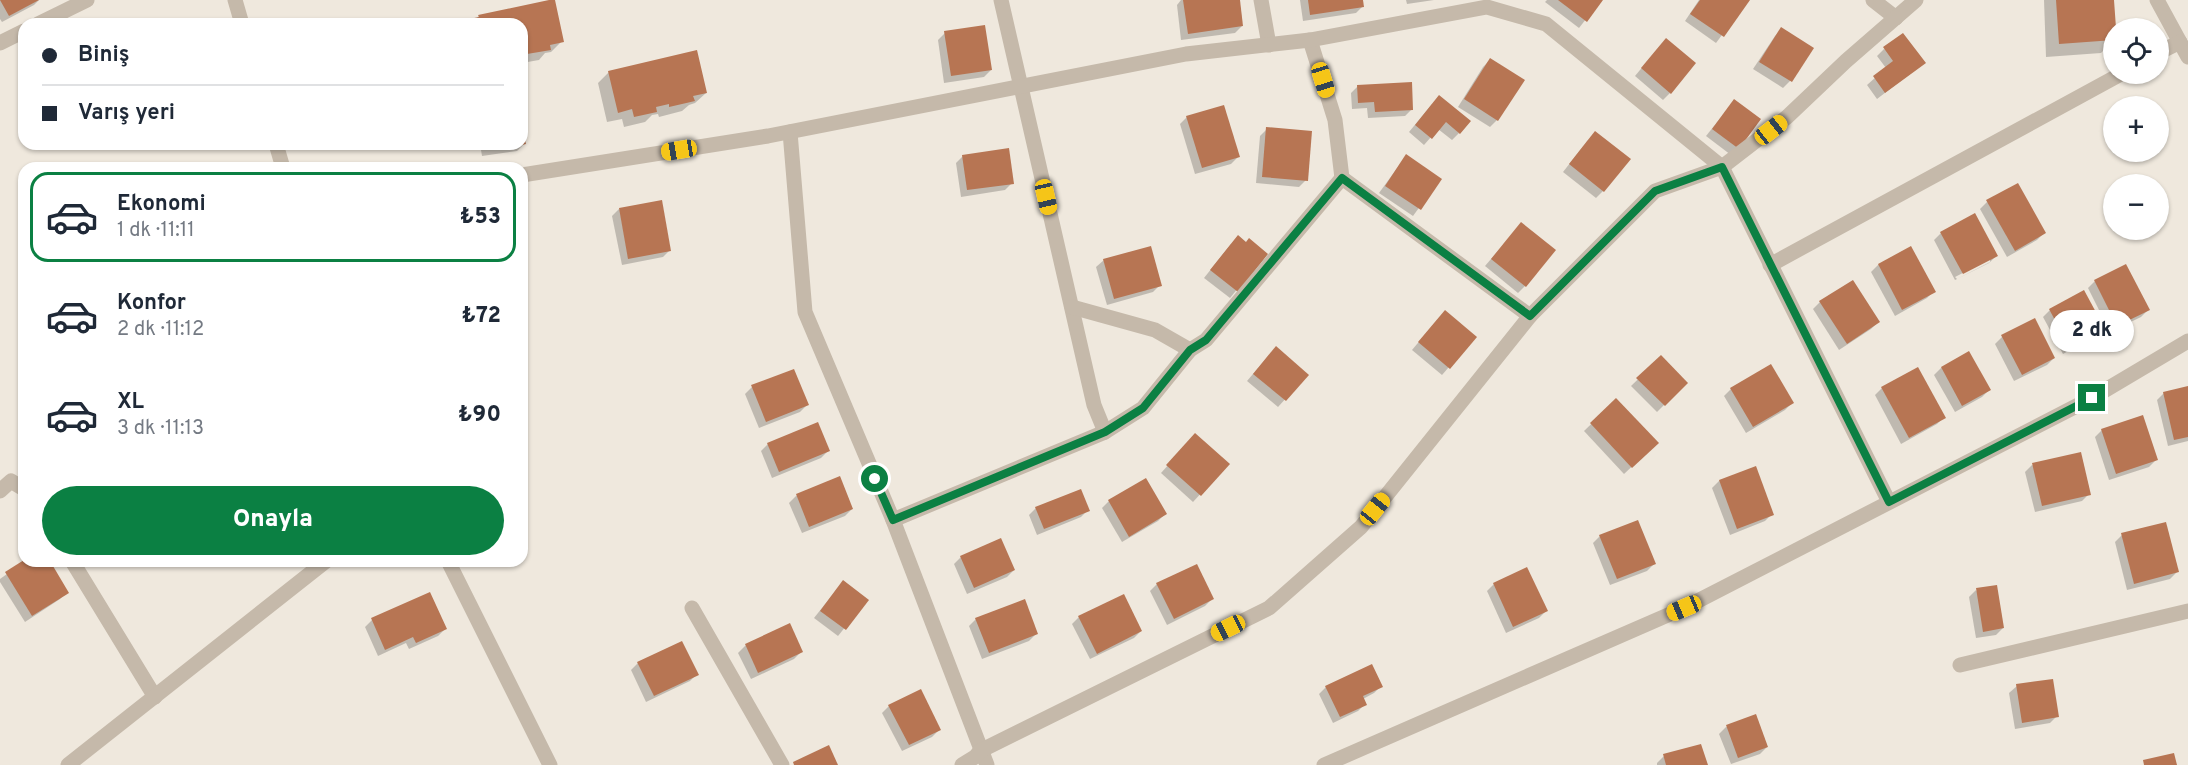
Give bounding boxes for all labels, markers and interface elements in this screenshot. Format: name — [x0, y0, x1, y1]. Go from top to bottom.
map controls — [2103, 18, 2169, 240]
button: locate — [2103, 18, 2169, 84]
text: Biniş — [78, 42, 130, 69]
car — [1309, 60, 1337, 100]
button: + — [2103, 96, 2169, 162]
text: Varış yeri — [78, 100, 175, 127]
car — [1751, 112, 1791, 148]
car — [660, 138, 698, 162]
button: − — [2103, 174, 2169, 240]
car — [1033, 177, 1059, 217]
icon: car — [45, 190, 99, 244]
text: Ekonomi — [117, 191, 206, 218]
text: ₺53 — [460, 204, 501, 231]
text: 1 dk · 11:11 — [117, 218, 195, 244]
icon: car — [45, 289, 99, 343]
text: Konfor — [117, 290, 186, 317]
text: ₺72 — [461, 303, 501, 330]
callout: 2 dk — [2050, 311, 2134, 353]
text: 2 dk · 11:12 — [117, 317, 204, 343]
text: 2 dk — [2072, 318, 2112, 344]
route end — [2078, 384, 2105, 411]
icon: car — [45, 388, 99, 442]
text: XL — [117, 389, 144, 416]
text: ₺90 — [458, 402, 501, 429]
text: 3 dk · 11:13 — [117, 416, 204, 442]
route start — [861, 465, 888, 492]
button: Onayla — [42, 486, 504, 555]
car — [1357, 489, 1393, 529]
car — [1664, 593, 1704, 623]
car — [1208, 612, 1248, 644]

